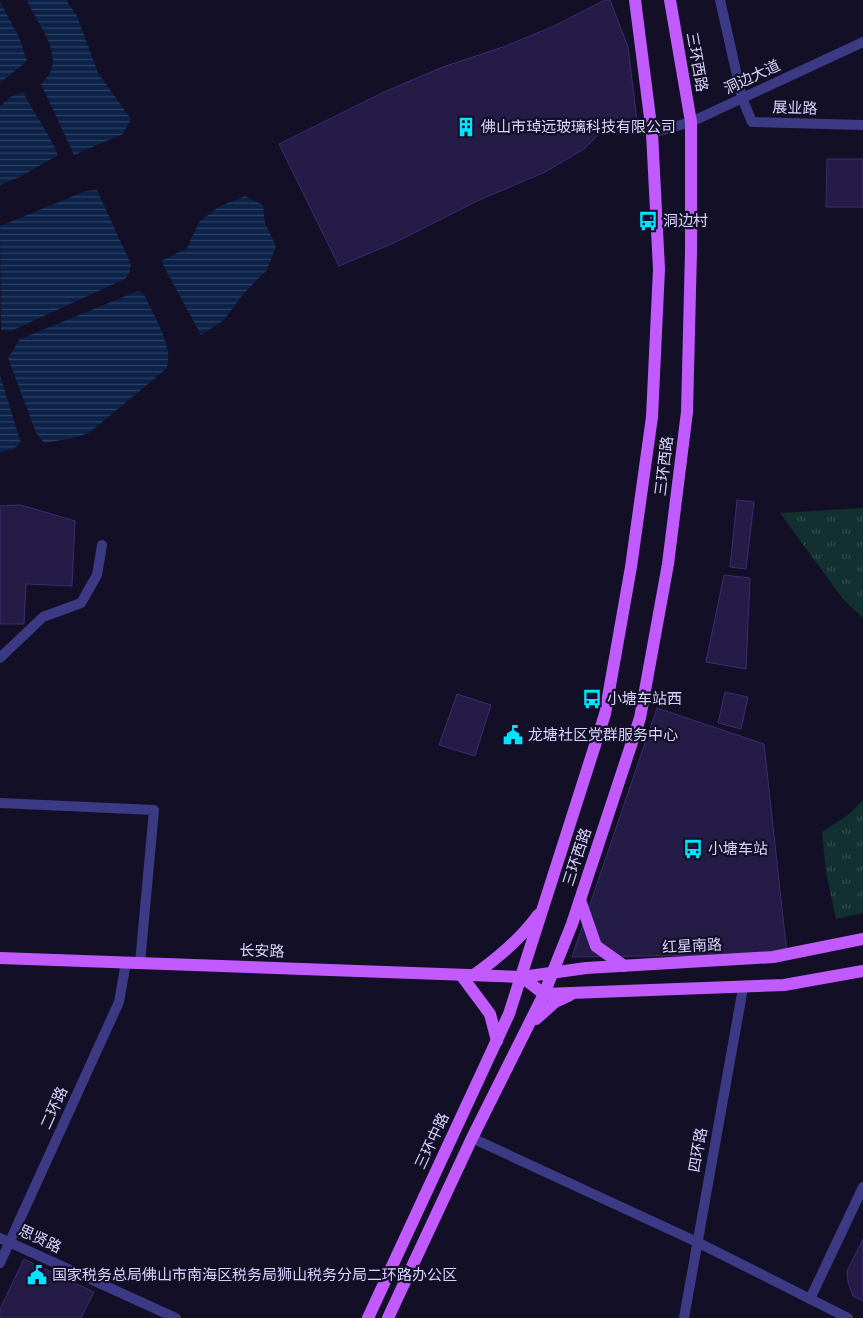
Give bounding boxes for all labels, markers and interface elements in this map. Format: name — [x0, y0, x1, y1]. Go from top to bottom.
street label: 三环西路 — [683, 31, 711, 93]
street label: 洞边大道 — [721, 56, 783, 98]
street label: 展业路 — [772, 98, 818, 118]
building icon: 佛山市琸远玻璃科技有限公司 — [455, 116, 477, 138]
place label: 佛山市琸远玻璃科技有限公司 — [481, 118, 676, 136]
bus stop icon: 洞边村 — [637, 210, 659, 232]
place label: 洞边村 — [663, 212, 708, 230]
street label: 三环西路 — [651, 435, 677, 497]
bus stop icon: 小塘车站西 — [581, 688, 603, 710]
place label: 小塘车站西 — [607, 690, 682, 708]
public building icon: 龙塘社区党群服务中心 — [502, 724, 524, 746]
place label: 龙塘社区党群服务中心 — [528, 726, 678, 744]
street label: 三环西路 — [559, 826, 595, 888]
bus stop icon: 小塘车站 — [682, 838, 704, 860]
place label: 小塘车站 — [708, 840, 768, 858]
street label: 红星南路 — [662, 935, 722, 957]
street label: 长安路 — [239, 941, 285, 961]
street label: 二环路 — [37, 1084, 71, 1132]
street label: 三环中路 — [411, 1110, 453, 1172]
street label: 四环路 — [685, 1126, 711, 1174]
street label: 思贤路 — [16, 1221, 64, 1257]
public building icon: 国家税务总局佛山市南海区税务局狮山税务分局二环路办公区 — [26, 1264, 48, 1286]
place label: 国家税务总局佛山市南海区税务局狮山税务分局二环路办公区 — [52, 1266, 457, 1284]

